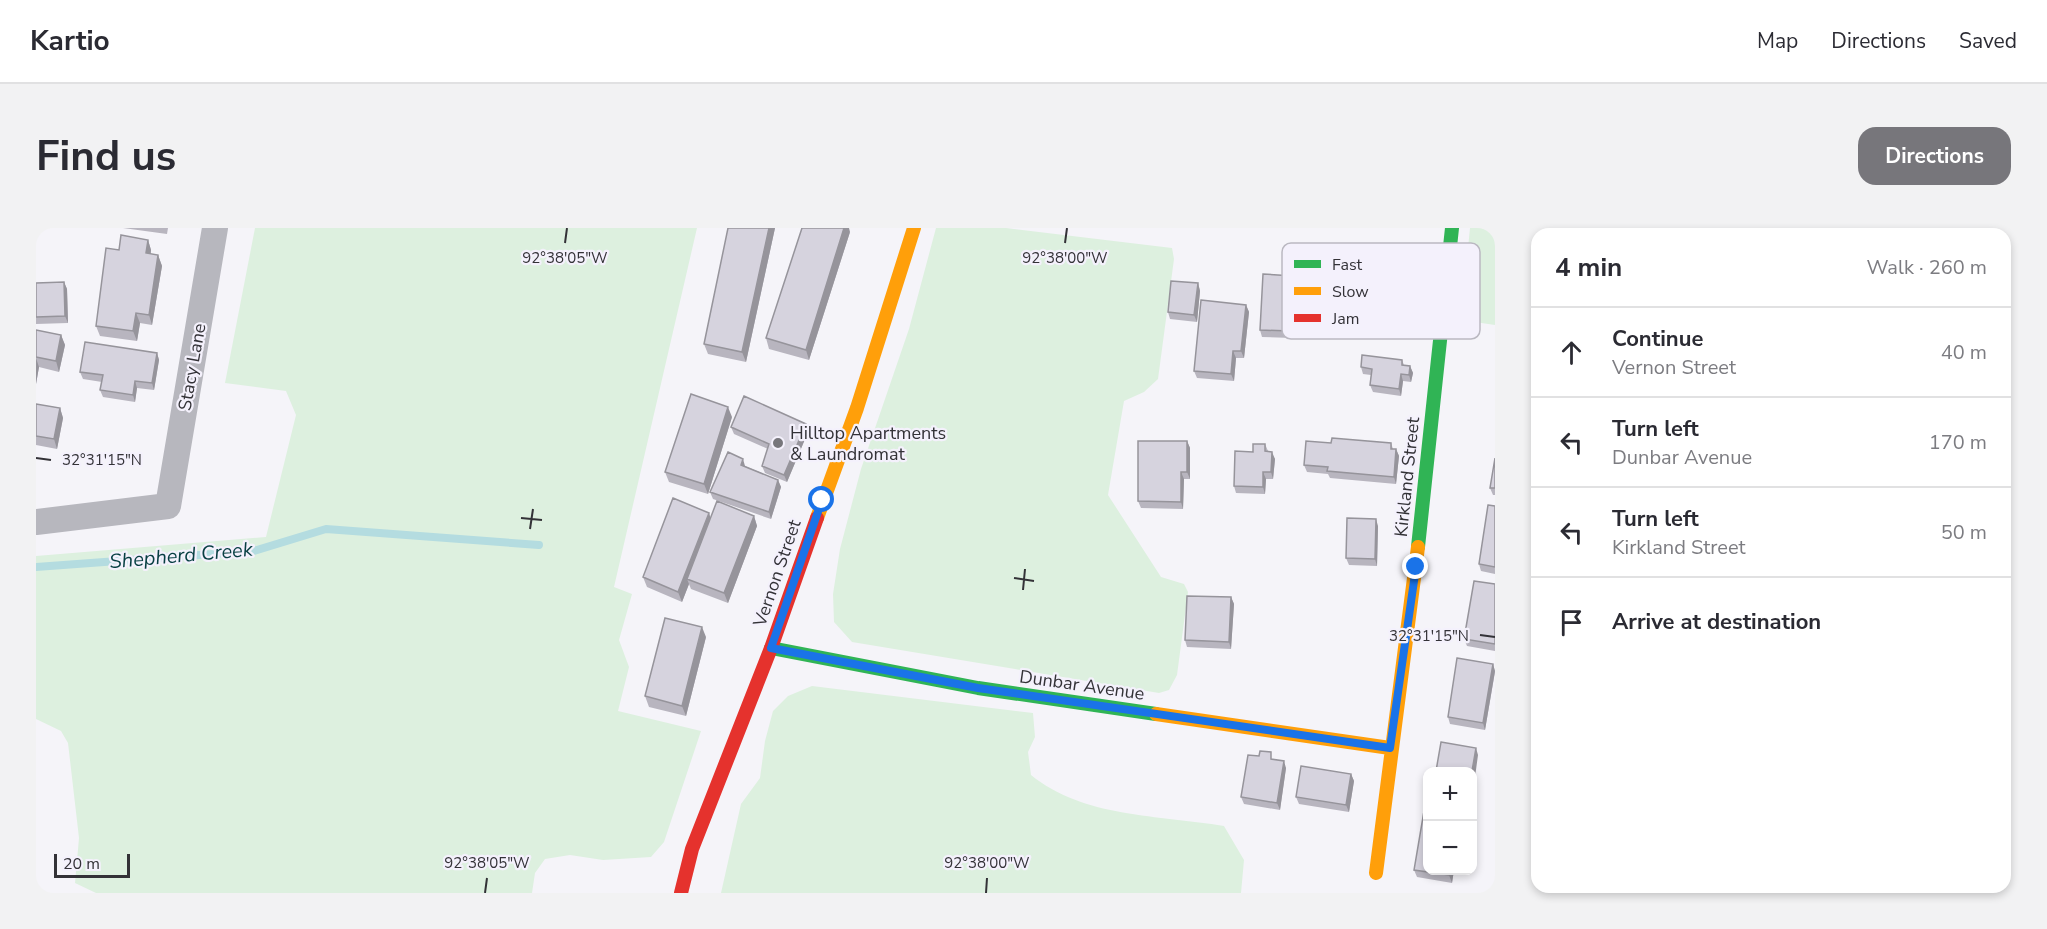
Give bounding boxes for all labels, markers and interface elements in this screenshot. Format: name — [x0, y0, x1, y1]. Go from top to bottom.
text: Kartio — [30, 22, 110, 60]
text: Map — [1757, 27, 1798, 55]
text: Directions — [1831, 27, 1926, 55]
text: Saved — [1959, 27, 2017, 55]
button: Directions — [1858, 127, 2011, 185]
text: Find us — [36, 128, 176, 185]
legend — [1282, 243, 1480, 339]
text: 92°38'05"W — [522, 248, 608, 268]
text: 92°38'00"W — [1022, 248, 1108, 268]
text: 4 min — [1555, 250, 1622, 285]
text: Fast — [1332, 254, 1363, 276]
text: Walk · 260 m — [1867, 254, 1987, 281]
text: Slow — [1332, 281, 1369, 303]
text: Jam — [1331, 308, 1359, 330]
street label: Stacy Lane — [173, 321, 211, 413]
text: Continue — [1612, 324, 1703, 354]
icon: ahead — [1555, 336, 1588, 369]
text: 40 m — [1941, 339, 1987, 366]
text: Vernon Street — [1612, 354, 1736, 381]
text: Turn left — [1612, 414, 1699, 444]
street label: Kirkland Street — [1389, 415, 1425, 538]
place label: Hilltop Apartments & Laundromat — [790, 421, 946, 466]
icon: left — [1555, 426, 1588, 459]
text: 170 m — [1929, 429, 1987, 456]
marker: Hilltop Apartments & Laundromat — [771, 436, 785, 450]
text: Dunbar Avenue — [1612, 444, 1752, 471]
text: 32°31'15"N — [62, 450, 142, 470]
route start — [808, 486, 834, 512]
text: Turn left — [1612, 504, 1699, 534]
street label: Vernon Street — [747, 516, 807, 631]
icon: left — [1555, 516, 1588, 549]
text: 50 m — [1941, 519, 1987, 546]
text: Kirkland Street — [1612, 534, 1746, 561]
water label: Shepherd Creek — [108, 536, 255, 575]
route end — [1402, 553, 1428, 579]
icon: arrive — [1555, 606, 1588, 639]
text: Arrive at destination — [1612, 607, 1821, 637]
text: 32°31'15"N — [1389, 626, 1469, 646]
street label: Dunbar Avenue — [1018, 664, 1146, 706]
map controls — [1423, 767, 1477, 875]
button: + — [1423, 767, 1477, 821]
button: − — [1423, 821, 1477, 875]
scale bar — [54, 851, 130, 878]
text: 20 m — [63, 853, 100, 875]
text: 92°38'05"W — [444, 853, 530, 873]
text: 92°38'00"W — [944, 853, 1030, 873]

